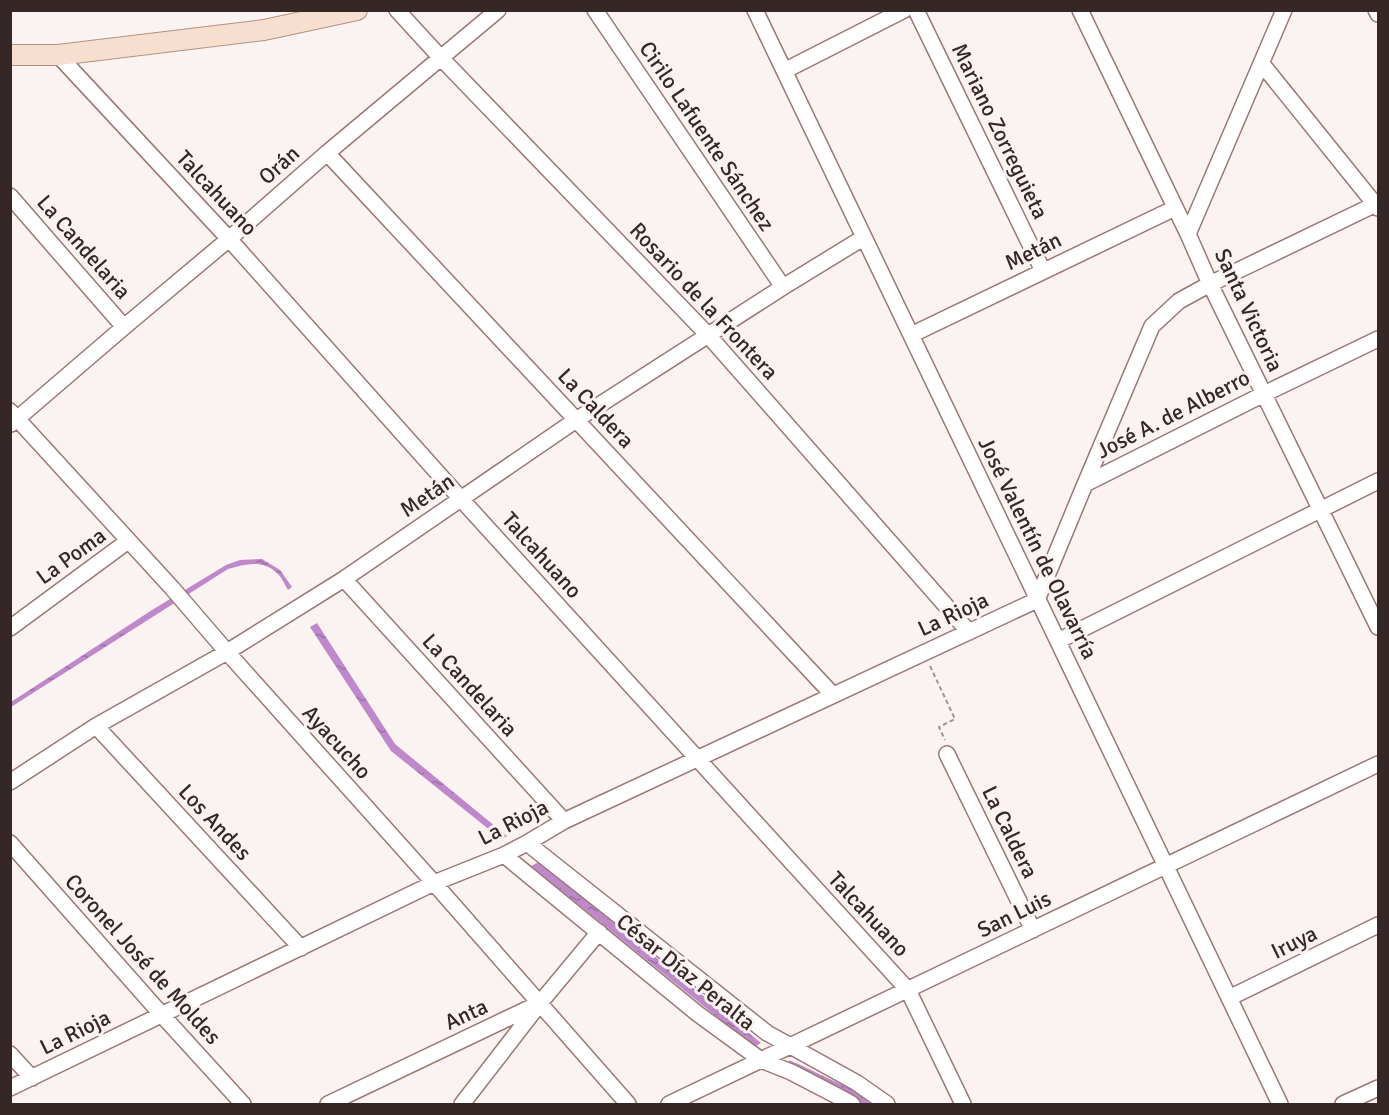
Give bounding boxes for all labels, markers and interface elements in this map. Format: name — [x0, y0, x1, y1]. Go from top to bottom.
street label: Cirilo Lafuente Sánchez — [633, 36, 781, 236]
street label: Mariano Zorreguieta — [946, 39, 1054, 223]
street label: Orán — [253, 140, 305, 190]
street label: Talcahuano — [171, 145, 263, 241]
street label: La Candelaria — [31, 189, 137, 305]
street label: Rosario de la Frontera — [624, 217, 784, 385]
street label: Metán — [1000, 226, 1066, 276]
street label: Santa Victoria — [1209, 244, 1289, 376]
street label: La Caldera — [552, 362, 640, 454]
street label: José A. de Alberro — [1092, 364, 1254, 464]
street label: José Valentín de Olavarría — [972, 433, 1104, 663]
street label: Metán — [395, 467, 459, 523]
street label: Talcahuano — [496, 506, 588, 604]
street label: La Poma — [31, 522, 111, 590]
street label: La Rioja — [913, 586, 993, 642]
street label: La Candelaria — [417, 628, 523, 742]
street label: Ayacucho — [297, 699, 377, 785]
street label: Los Andes — [173, 778, 257, 866]
street label: La Caldera — [976, 781, 1044, 883]
street label: La Rioja — [473, 793, 553, 851]
street label: Talcahuano — [823, 866, 915, 962]
street label: Coronel José de Moldes — [59, 868, 227, 1050]
street label: San Luis — [973, 885, 1055, 943]
street label: César Díaz Peralta — [611, 908, 761, 1036]
street label: Iruya — [1267, 919, 1321, 965]
street label: Anta — [440, 992, 492, 1036]
street label: La Rioja — [35, 1003, 115, 1061]

